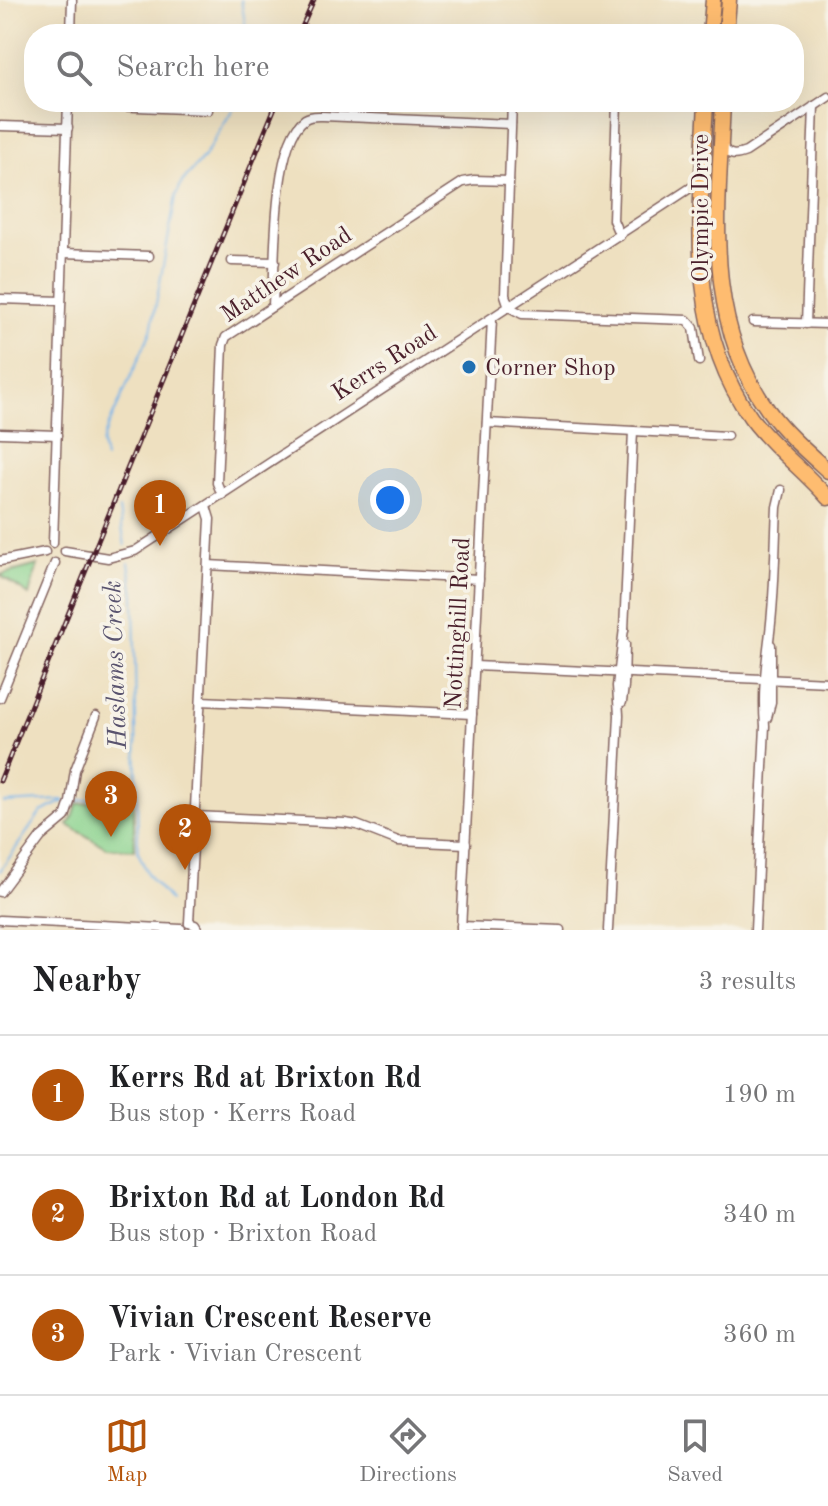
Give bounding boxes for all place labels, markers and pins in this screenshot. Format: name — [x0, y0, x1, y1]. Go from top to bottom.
place label: Corner Shop — [485, 357, 616, 381]
marker: Corner Shop — [460, 358, 478, 376]
pin: 1 — [134, 480, 186, 546]
pin: 3 — [85, 771, 137, 837]
pin: 2 — [159, 804, 211, 870]

